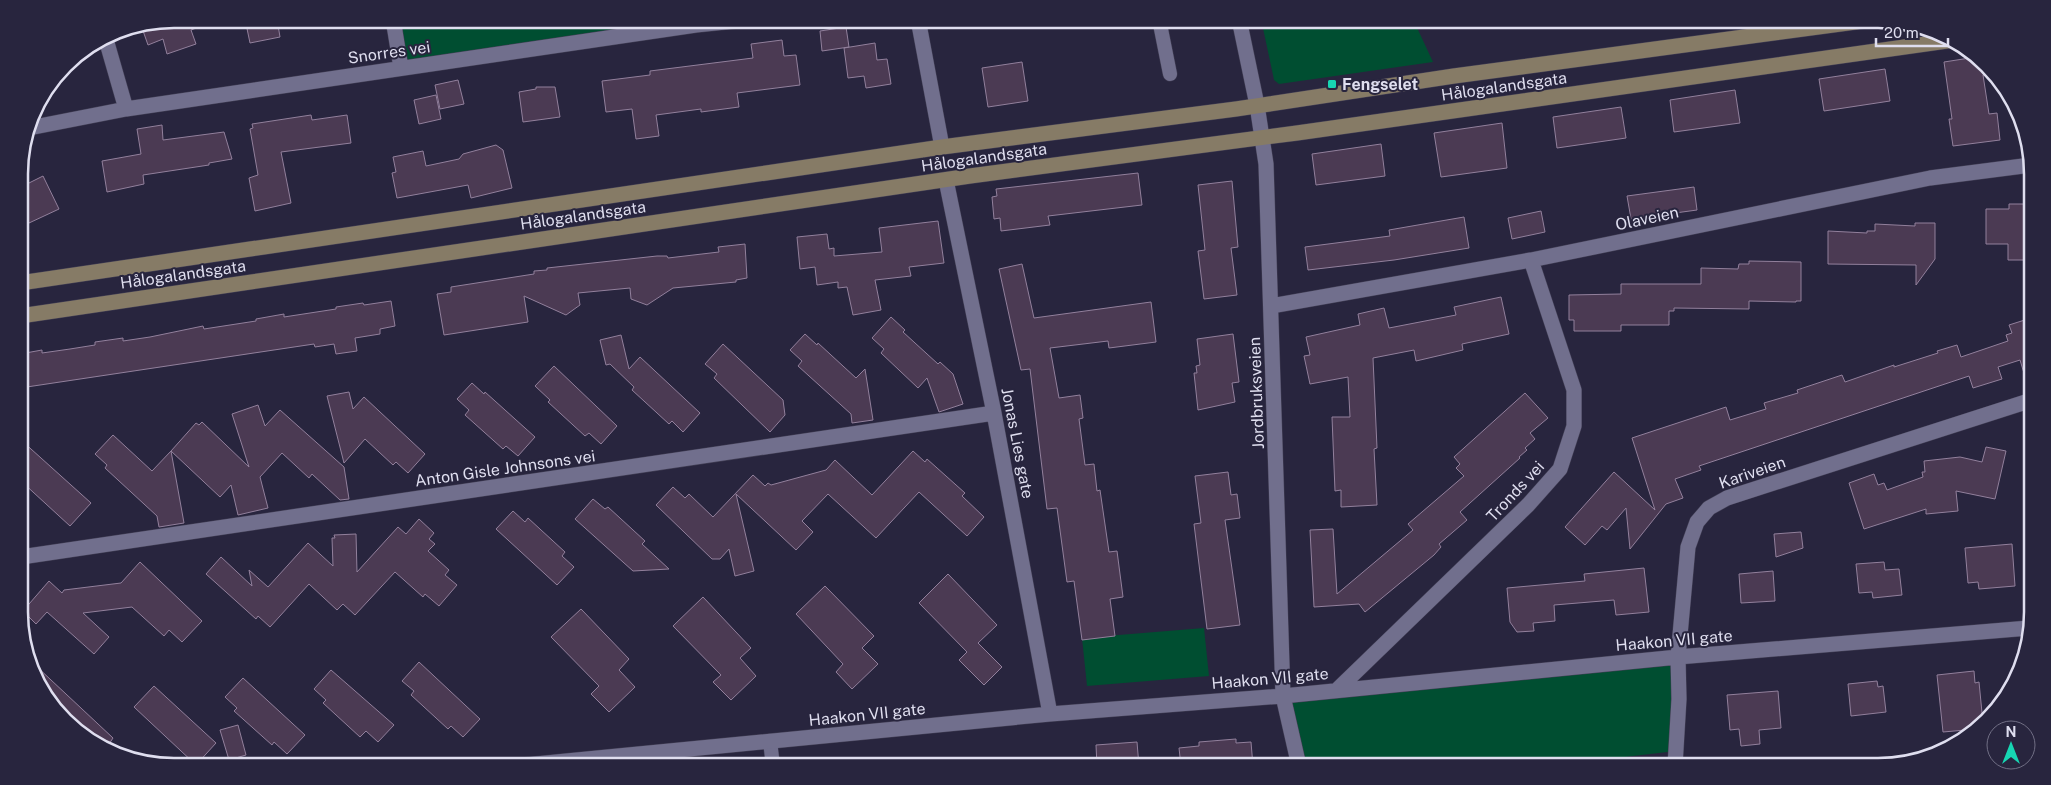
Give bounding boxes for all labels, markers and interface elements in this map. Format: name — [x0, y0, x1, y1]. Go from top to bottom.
scale bar — [1876, 15, 1948, 47]
text: 20 m — [1884, 24, 1919, 41]
street label: Snorres vei — [347, 37, 432, 68]
street label: Hålogalandsgata — [1440, 68, 1568, 105]
place label: Fengselet — [1342, 75, 1418, 94]
marker: Fengselet — [1326, 78, 1338, 90]
street label: Hålogalandsgata — [920, 139, 1048, 176]
street label: Hålogalandsgata — [519, 197, 647, 234]
street label: Olaveien — [1614, 203, 1680, 234]
street label: Hålogalandsgata — [119, 256, 247, 293]
street label: Jordbruksveien — [1245, 337, 1268, 449]
street label: Jonas Lies gate — [997, 386, 1038, 500]
street label: Anton Gisle Johnsons vei — [414, 446, 597, 491]
street label: Kariveien — [1716, 452, 1788, 493]
street label: Tronds vei — [1483, 457, 1548, 525]
street label: Haakon VII gate — [1615, 626, 1733, 655]
street label: Haakon VII gate — [1211, 664, 1329, 693]
street label: Haakon VII gate — [808, 699, 926, 730]
north arrow — [1986, 720, 2036, 770]
text: N — [2006, 724, 2016, 740]

